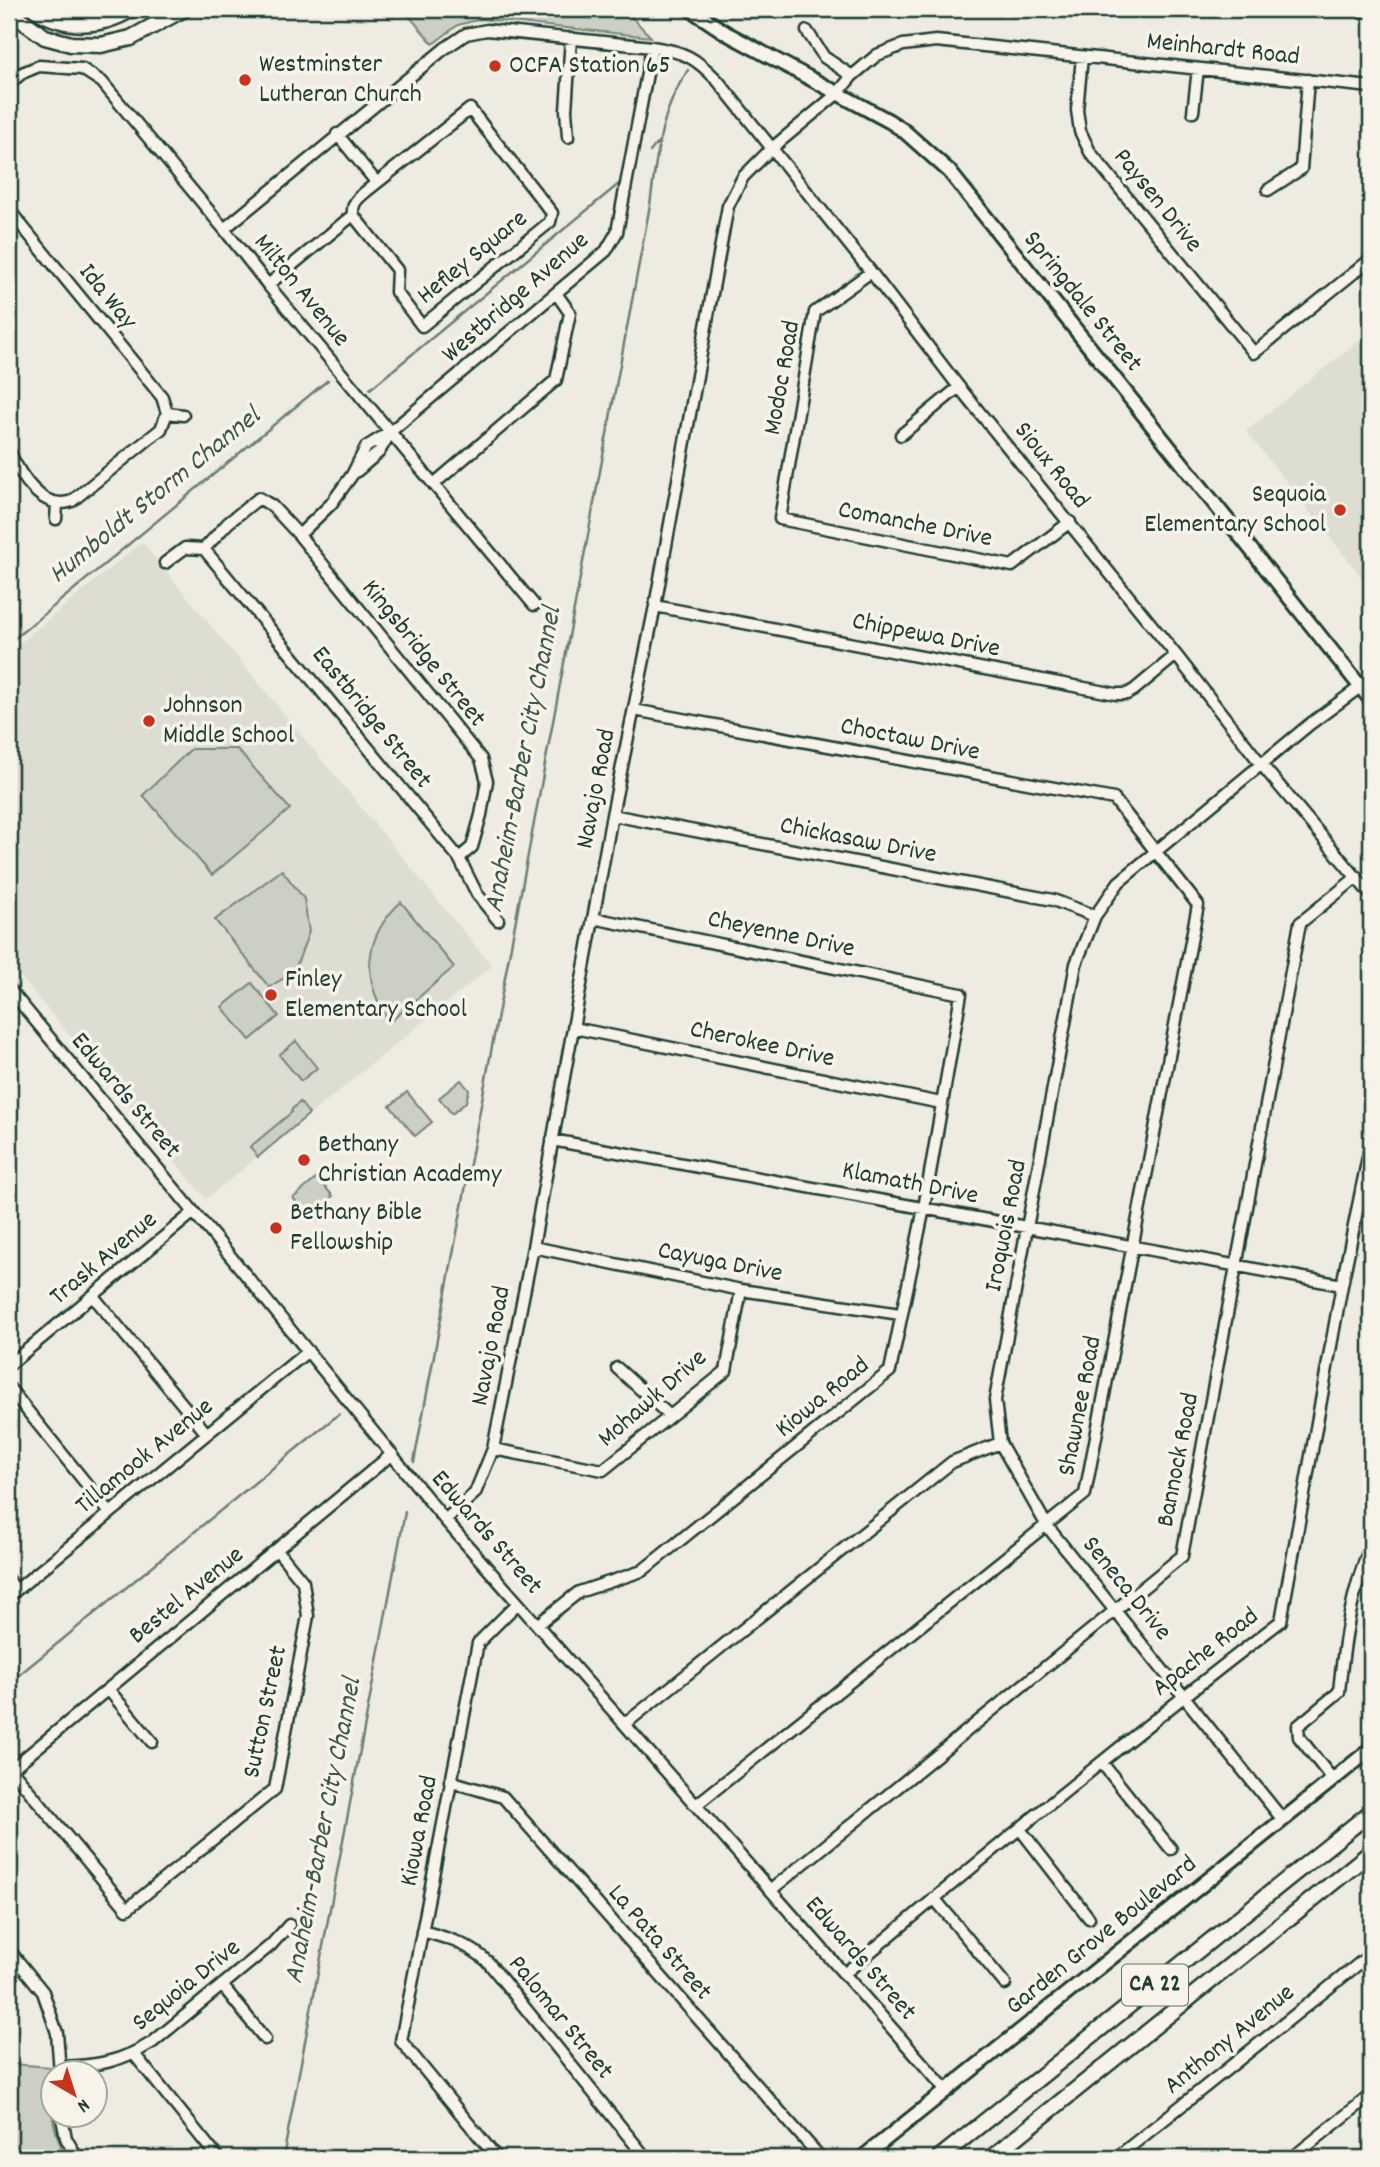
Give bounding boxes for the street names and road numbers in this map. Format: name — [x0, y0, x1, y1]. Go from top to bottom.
street label: Meinhardt Road — [1145, 24, 1301, 76]
street label: Paysen Drive — [1103, 141, 1211, 261]
street label: Hefley Square — [410, 202, 536, 314]
street label: Westbridge Avenue — [434, 223, 598, 373]
street label: Springdale Street — [1013, 223, 1151, 381]
street label: Milton Avenue — [244, 226, 358, 356]
street label: Ida Way — [69, 256, 146, 339]
street label: Modoc Road — [755, 318, 811, 438]
street label: Sioux Road — [1004, 414, 1098, 518]
street label: Comanche Drive — [835, 492, 995, 558]
street label: Kingsbridge Street — [352, 572, 495, 736]
street label: Chippewa Drive — [849, 604, 1003, 668]
street label: Eastbridge Street — [302, 639, 440, 798]
street label: Choctaw Drive — [837, 708, 983, 772]
street label: Navajo Road — [567, 726, 627, 852]
street label: Chickasaw Drive — [777, 808, 939, 874]
street label: Cheyenne Drive — [704, 901, 858, 969]
street label: Cherokee Drive — [686, 1012, 838, 1078]
street label: Edwards Street — [61, 1025, 189, 1168]
street label: Klamath Drive — [839, 1153, 981, 1215]
street label: Iroquois Road — [976, 1157, 1038, 1295]
street label: Trask Avenue — [42, 1203, 166, 1315]
street label: Cayuga Drive — [654, 1233, 786, 1293]
street label: Navajo Road — [462, 1283, 522, 1409]
street label: Shawnee Road — [1049, 1333, 1113, 1479]
street label: Mohawk Drive — [590, 1341, 716, 1457]
street label: Kiowa Road — [768, 1348, 878, 1448]
street label: Tillamook Avenue — [68, 1390, 222, 1524]
street label: Bannock Road — [1148, 1390, 1210, 1530]
street label: Edwards Street — [421, 1462, 551, 1604]
street label: Seneca Drive — [1072, 1529, 1180, 1649]
street label: Bestel Avenue — [121, 1538, 253, 1654]
street label: Apache Road — [1145, 1599, 1267, 1707]
street label: Sutton Street — [234, 1642, 298, 1782]
street label: Kiowa Road — [391, 1773, 449, 1889]
street label: Garden Grove Boulevard — [998, 1847, 1206, 2025]
street label: La Pata Street — [598, 1877, 720, 2010]
street label: Edwards Street — [795, 1888, 925, 2030]
street label: Sequoia Drive — [125, 1931, 249, 2041]
street label: Palomar Street — [498, 1948, 622, 2088]
road number: CA 22 — [1122, 1964, 1188, 2006]
street label: Anthony Avenue — [1157, 1976, 1303, 2104]

